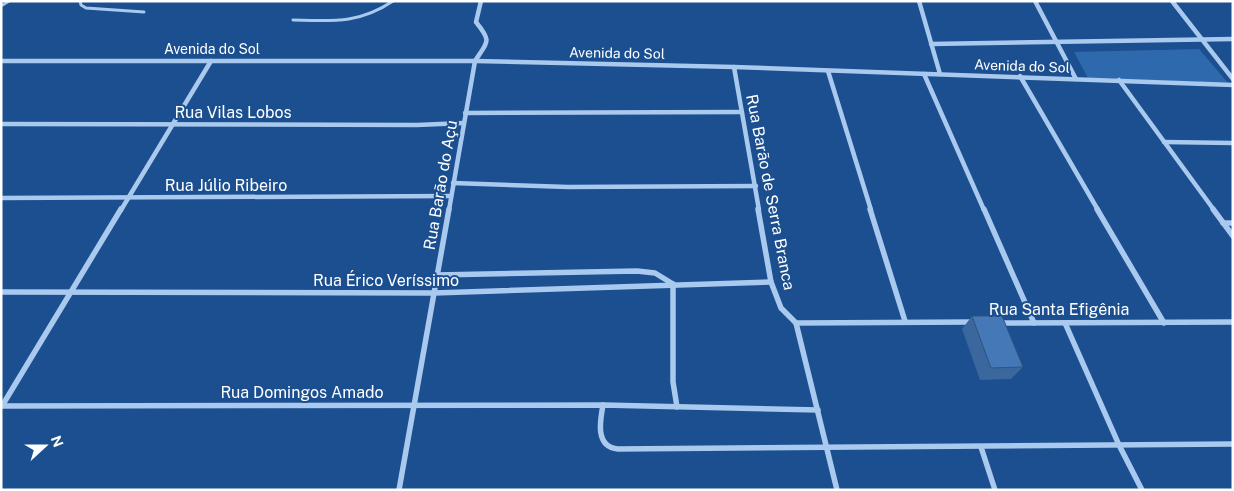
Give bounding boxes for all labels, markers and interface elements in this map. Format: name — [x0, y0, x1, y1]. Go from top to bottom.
street label: Avenida do Sol — [164, 41, 260, 57]
street label: Avenida do Sol — [569, 44, 665, 62]
street label: Avenida do Sol — [974, 56, 1070, 76]
street label: Rua Barão de Serra Branca — [742, 93, 799, 292]
street label: Rua Vilas Lobos — [174, 103, 292, 122]
street label: Rua Barão do Açu — [420, 119, 461, 251]
street label: Rua Júlio Ribeiro — [165, 176, 287, 195]
street label: Rua Érico Veríssimo — [313, 270, 459, 290]
street label: Rua Santa Efigênia — [989, 300, 1129, 319]
street label: Rua Domingos Amado — [220, 383, 384, 402]
north arrow — [20, 421, 70, 471]
text: N — [48, 433, 67, 449]

